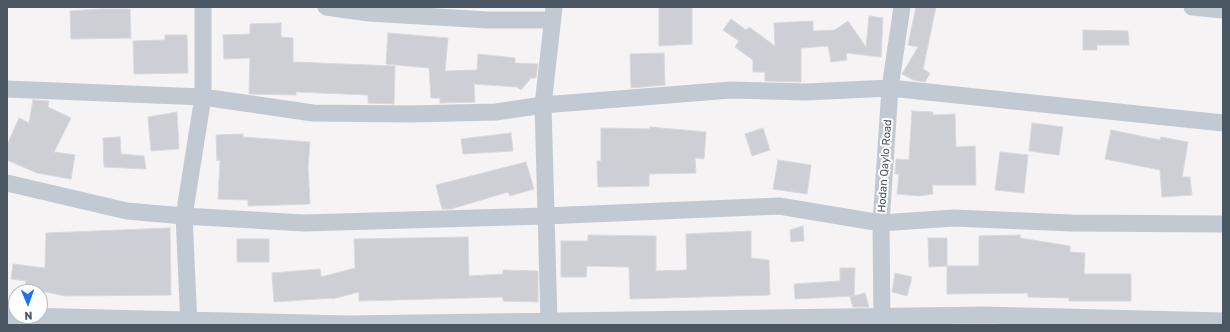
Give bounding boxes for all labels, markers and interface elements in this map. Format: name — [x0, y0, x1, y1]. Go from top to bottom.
street label: Hodan Qaylo Road — [875, 119, 895, 213]
north arrow — [8, 284, 48, 324]
text: N — [24, 309, 33, 322]

